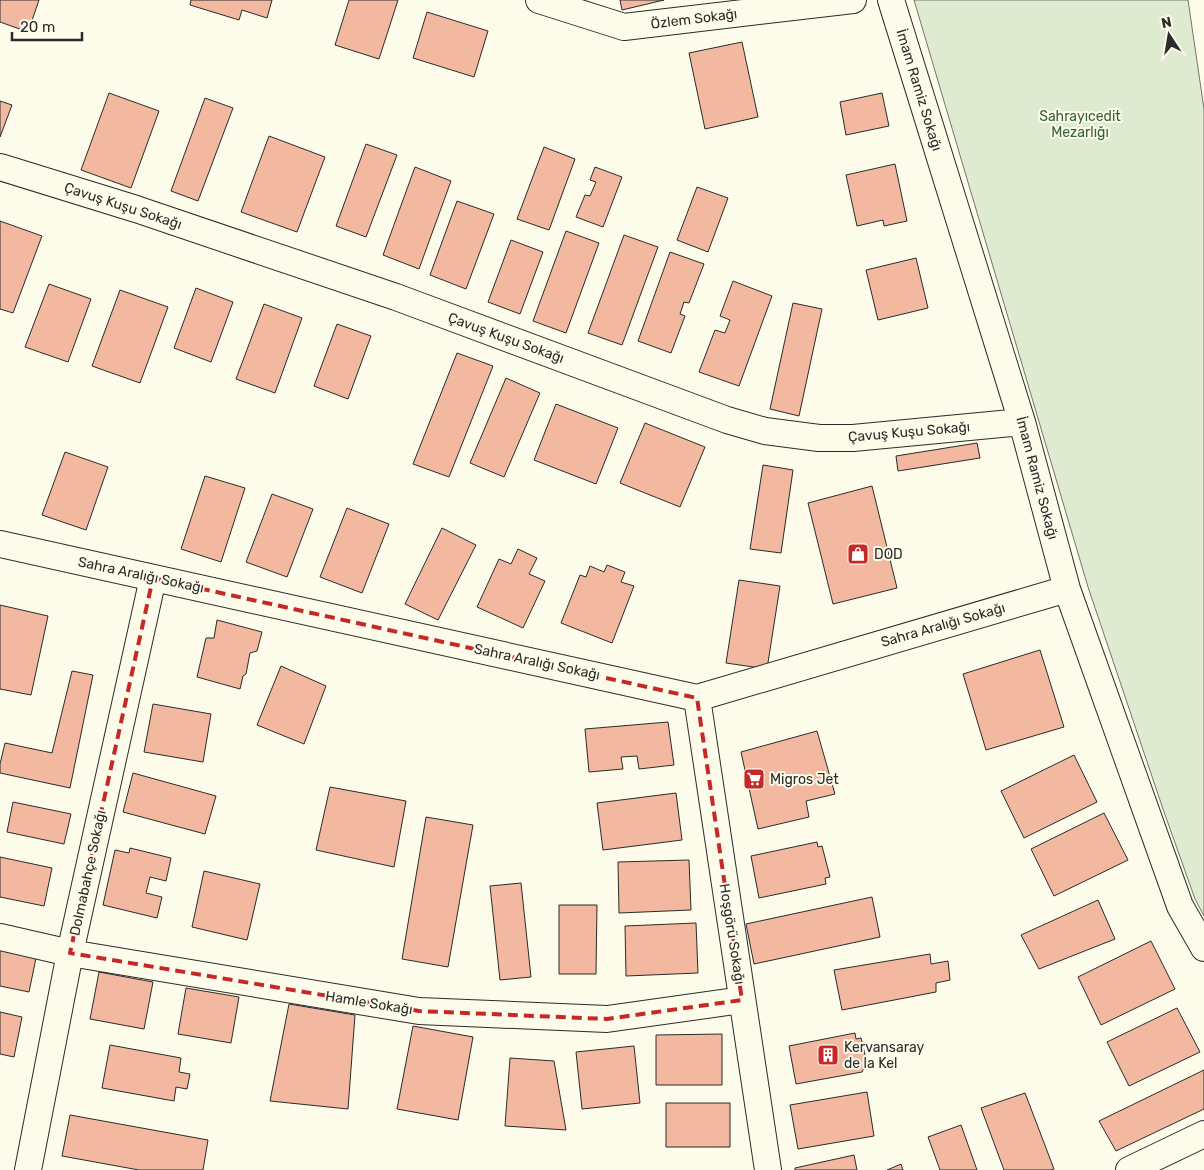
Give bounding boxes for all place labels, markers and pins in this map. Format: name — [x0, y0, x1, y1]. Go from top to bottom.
shop icon: DOD — [846, 542, 870, 566]
place label: DOD — [874, 546, 903, 563]
supermarket icon: Migros Jet — [742, 767, 766, 791]
place label: Migros Jet — [770, 771, 839, 788]
place label: Kervansaray de la Kel — [844, 1039, 924, 1072]
building icon: Kervansaray de la Kel — [816, 1043, 840, 1067]

